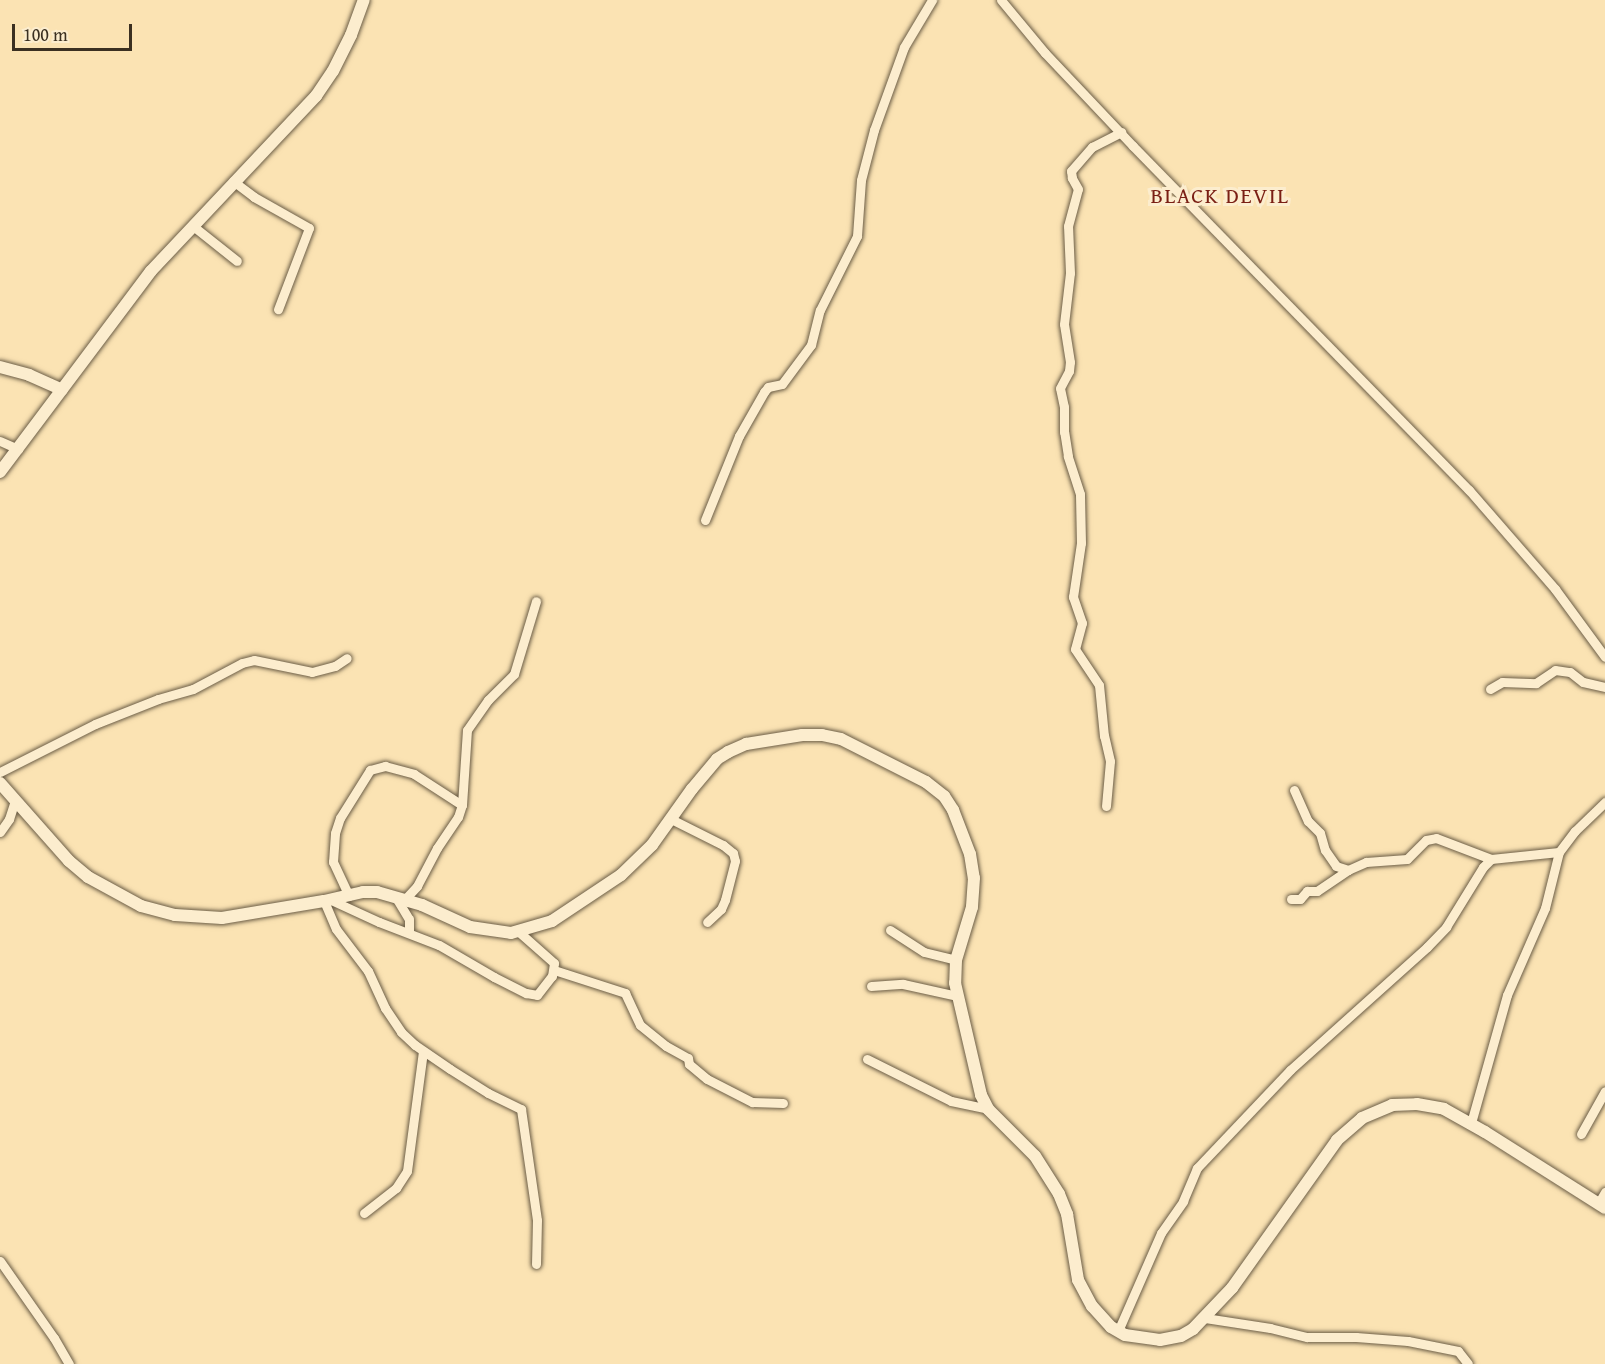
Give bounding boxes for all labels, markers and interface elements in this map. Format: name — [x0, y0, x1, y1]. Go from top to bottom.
scale bar — [15, 12, 135, 50]
text: 100 m — [23, 21, 68, 48]
district label: BLACK DEVIL — [1151, 183, 1289, 209]

